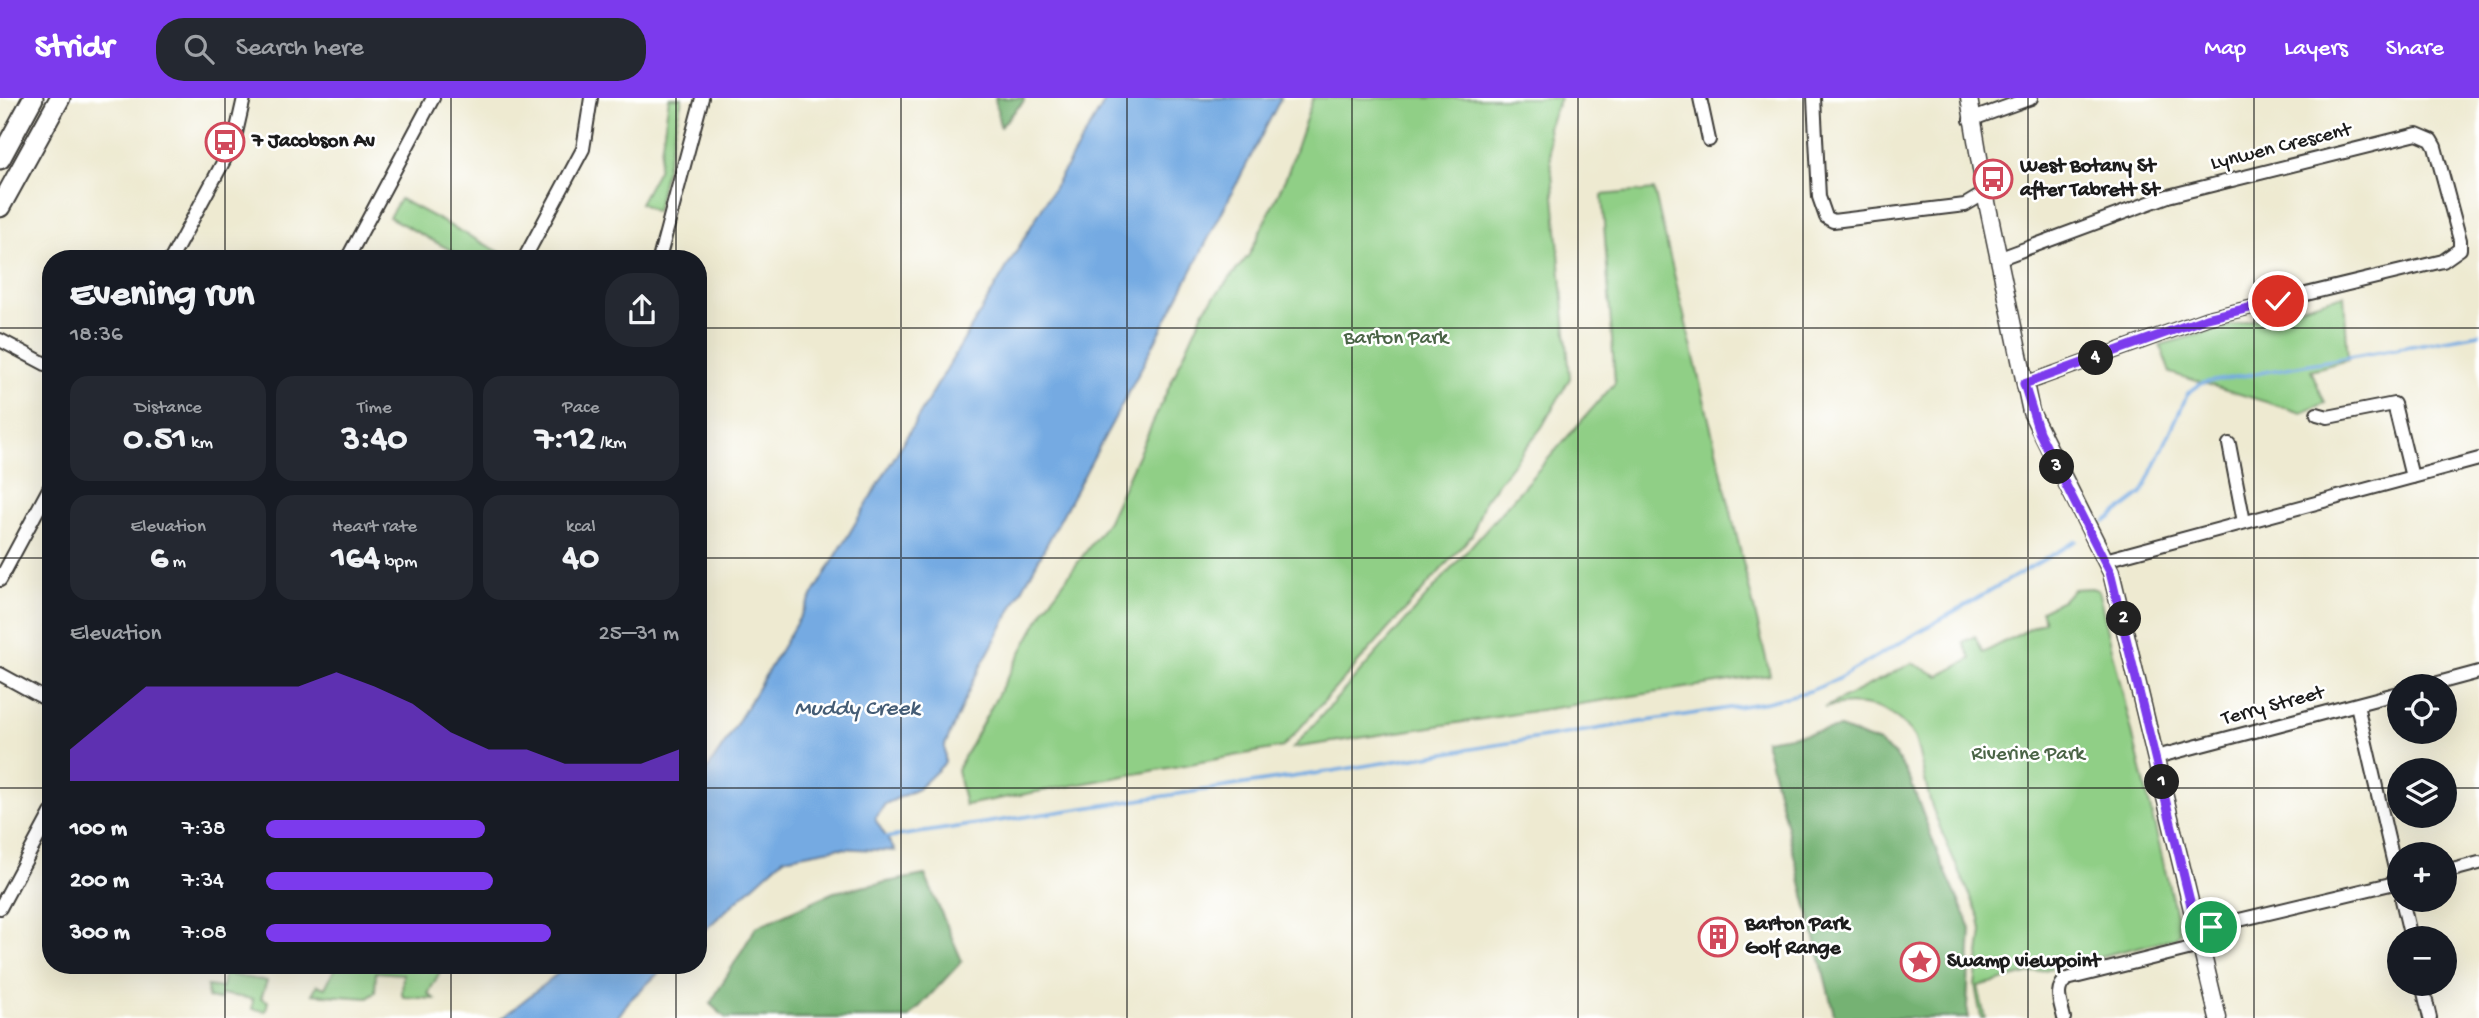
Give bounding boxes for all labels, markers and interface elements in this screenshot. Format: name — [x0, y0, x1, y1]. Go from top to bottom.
search box — [156, 18, 646, 81]
text: Stridr — [35, 30, 114, 68]
icon: search — [180, 30, 218, 68]
text: Search here — [236, 34, 364, 65]
text: Map — [2204, 35, 2246, 64]
text: Layers — [2284, 35, 2348, 64]
text: Share — [2386, 35, 2444, 64]
street label: Lynwen Crescent — [2208, 118, 2356, 178]
bus stop icon: 7 Jacobson Av — [204, 121, 246, 163]
place label: 7 Jacobson Av — [251, 130, 376, 155]
place label: West Botany St after Tabrett St — [2019, 155, 2162, 204]
bus stop icon: West Botany St after Tabrett St — [1972, 158, 2014, 200]
pin — [2248, 271, 2308, 331]
button: share — [605, 273, 679, 347]
text: Evening run — [70, 274, 254, 318]
icon: check — [2259, 282, 2297, 320]
text: 18:36 — [70, 322, 123, 349]
park label: Barton Park — [1343, 327, 1451, 352]
pin: 4 — [2078, 341, 2114, 376]
text: 4 — [2091, 346, 2100, 369]
text: Distance — [135, 397, 202, 420]
text: Time — [357, 397, 392, 420]
text: Pace — [562, 397, 599, 420]
text: 0.51 — [123, 420, 187, 461]
text: 3:40 — [342, 420, 407, 461]
text: 7:12 — [535, 420, 596, 461]
text: km — [187, 432, 213, 455]
text: /km — [596, 432, 627, 455]
pin: 3 — [2039, 450, 2074, 484]
text: 3 — [2052, 455, 2061, 478]
text: Elevation — [130, 516, 206, 539]
text: Heart rate — [332, 516, 417, 539]
text: kcal — [566, 516, 596, 539]
text: 6 — [150, 539, 168, 580]
text: 164 — [332, 539, 380, 580]
text: 40 — [563, 539, 599, 580]
text: m — [168, 551, 186, 574]
text: bpm — [380, 551, 417, 574]
pin: 2 — [2106, 602, 2142, 636]
text: 2 — [2119, 607, 2128, 630]
text: Elevation — [70, 621, 161, 648]
text: 25–31 m — [599, 621, 679, 648]
map controls — [2387, 674, 2457, 996]
button: locate — [2387, 674, 2457, 744]
street label: Terry Street — [2218, 681, 2329, 733]
water label: Muddy Creek — [794, 696, 922, 723]
park label: Riverine Park — [1971, 743, 2087, 768]
button: layers — [2387, 758, 2457, 828]
pin: 1 — [2144, 764, 2180, 800]
text: 1 — [2158, 770, 2165, 793]
text: 100 m — [70, 816, 127, 843]
text: 7:38 — [182, 816, 226, 843]
button: + — [2387, 842, 2457, 912]
text: 200 m — [70, 868, 129, 895]
text: 7:34 — [182, 868, 224, 895]
pin — [2181, 897, 2241, 957]
icon: arrive — [2192, 908, 2230, 946]
place label: Barton Park Golf Range — [1744, 913, 1852, 962]
building icon: Barton Park Golf Range — [1697, 916, 1739, 958]
text: 300 m — [70, 920, 130, 947]
text: 7:08 — [182, 920, 227, 947]
button: − — [2387, 926, 2457, 996]
place icon: Swamp viewpoint — [1899, 941, 1941, 983]
place label: Swamp viewpoint — [1947, 950, 2103, 975]

